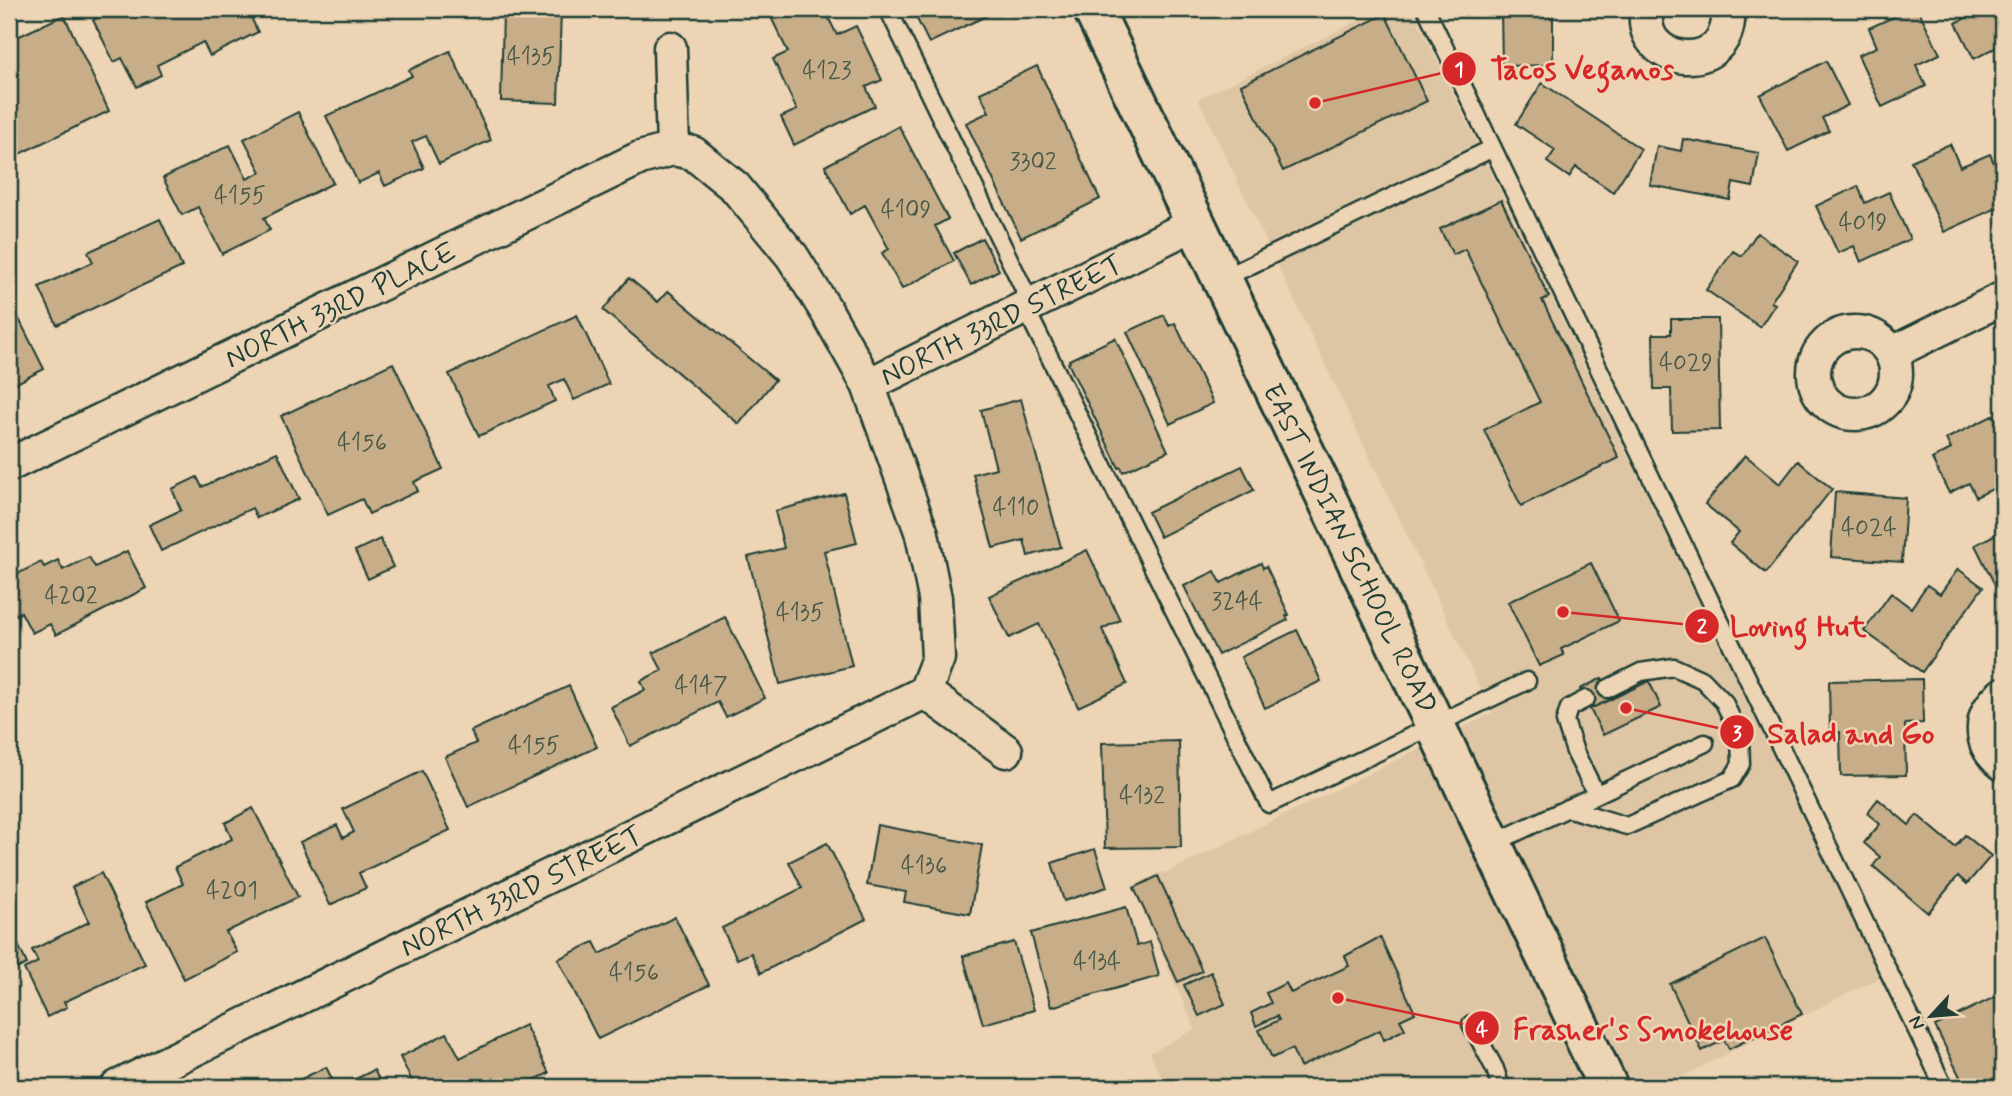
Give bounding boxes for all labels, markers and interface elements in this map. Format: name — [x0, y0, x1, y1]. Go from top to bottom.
house number: 4135 — [507, 42, 555, 73]
callout: Tacos Veganos — [1442, 43, 1688, 94]
text: Tacos Veganos — [1490, 51, 1675, 94]
house number: 4123 — [802, 56, 852, 87]
text: 1 — [1454, 56, 1464, 84]
house number: 3302 — [1009, 147, 1057, 178]
house number: 4155 — [214, 181, 266, 212]
house number: 4109 — [881, 195, 931, 226]
house number: 4019 — [1839, 208, 1887, 239]
street label: NORTH 33RD PLACE — [219, 234, 463, 378]
street label: NORTH 33RD STREET — [875, 247, 1129, 396]
house number: 4029 — [1659, 348, 1713, 379]
street label: EAST INDIAN SCHOOL ROAD — [1253, 378, 1445, 720]
house number: 4156 — [337, 428, 387, 459]
house number: 4110 — [992, 493, 1040, 524]
house number: 4024 — [1841, 513, 1897, 544]
house number: 4202 — [45, 581, 98, 612]
house number: 3244 — [1211, 587, 1263, 618]
house number: 4135 — [776, 598, 824, 629]
callout: Loving Hut — [1684, 600, 1877, 651]
text: Loving Hut — [1730, 608, 1867, 651]
text: 2 — [1697, 613, 1708, 641]
house number: 4147 — [675, 671, 728, 702]
callout: Salad and Go — [1720, 707, 1947, 758]
text: Salad and Go — [1767, 715, 1935, 754]
text: 3 — [1732, 720, 1742, 748]
house number: 4155 — [508, 731, 560, 762]
house number: 4132 — [1119, 781, 1165, 812]
street label: NORTH 33RD STREET — [395, 818, 649, 967]
house number: 4136 — [901, 851, 947, 882]
house number: 4201 — [206, 876, 258, 907]
house number: 4134 — [1073, 947, 1121, 978]
house number: 4156 — [609, 958, 659, 989]
north arrow — [1896, 981, 1966, 1050]
callout: Frasher's Smokehouse — [1465, 1003, 1806, 1054]
text: Frasher's Smokehouse — [1513, 1011, 1793, 1050]
text: N — [1903, 1012, 1931, 1034]
text: 4 — [1476, 1016, 1489, 1044]

